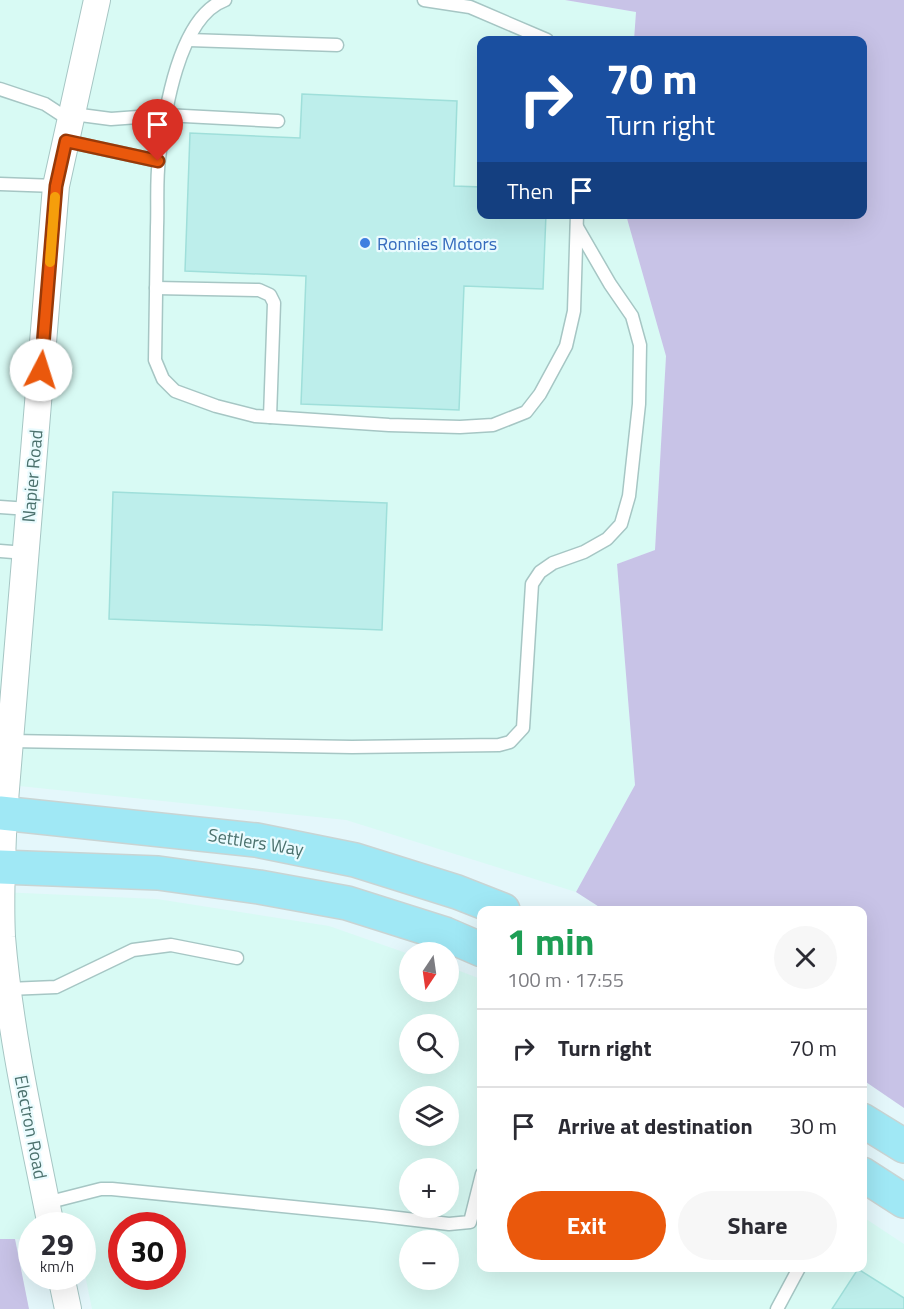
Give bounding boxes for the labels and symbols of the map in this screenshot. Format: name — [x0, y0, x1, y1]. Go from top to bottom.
pin — [132, 99, 183, 161]
place label: Ronnies Motors — [377, 230, 497, 257]
marker: Ronnies Motors — [358, 236, 372, 250]
position arrow — [9, 338, 73, 402]
street label: Napier Road — [15, 429, 49, 523]
street label: Settlers Way — [206, 821, 306, 863]
north arrow — [399, 942, 459, 1002]
street label: Electron Road — [8, 1073, 54, 1181]
speed limit sign: 30 — [108, 1212, 186, 1290]

